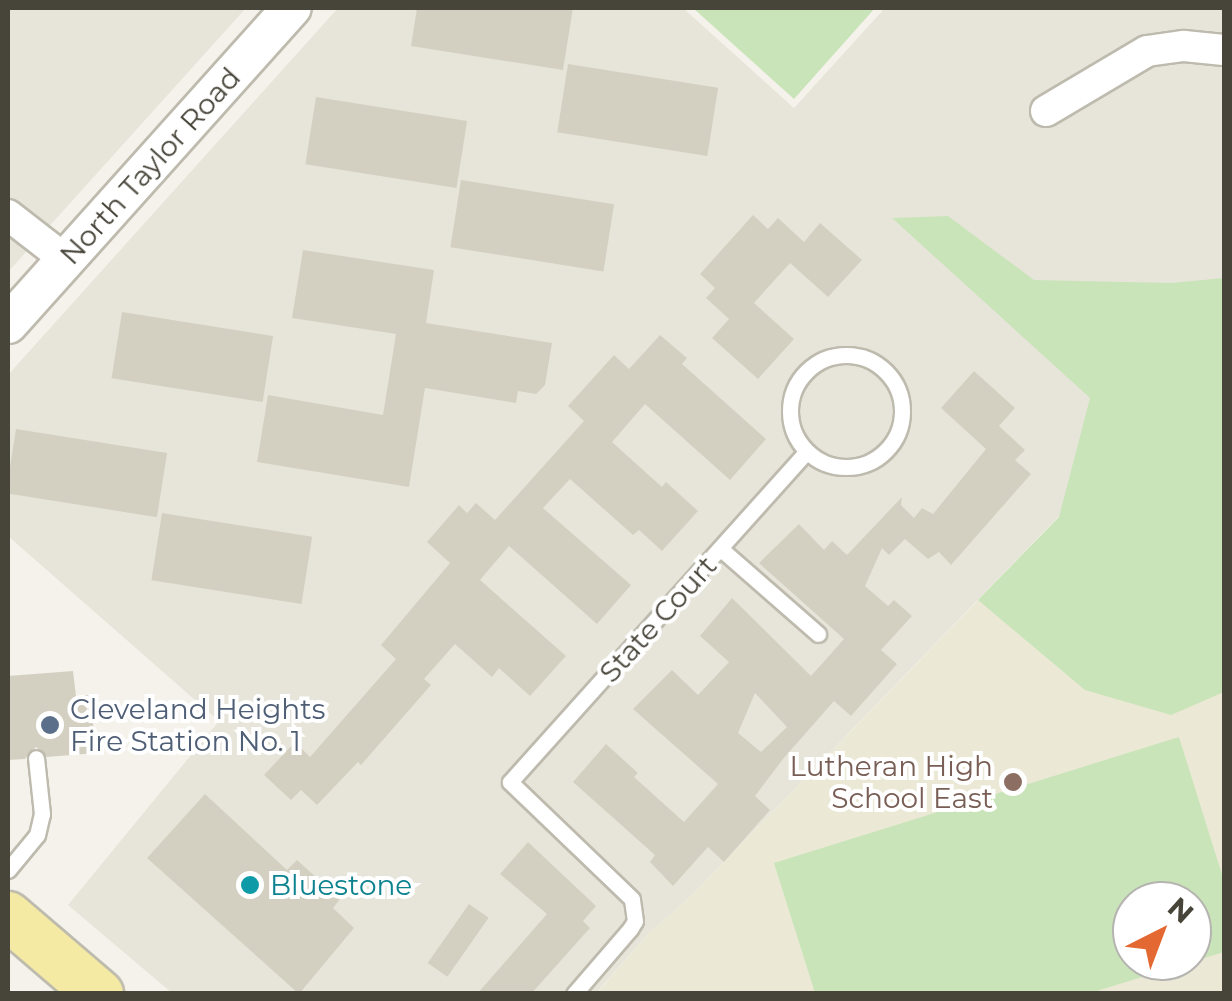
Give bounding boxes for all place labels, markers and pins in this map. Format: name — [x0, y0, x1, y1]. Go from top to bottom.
place label: Cleveland Heights Fire Station No. 1 — [70, 692, 325, 758]
marker: Cleveland Heights Fire Station No. 1 — [39, 714, 61, 736]
place label: Lutheran High School East — [789, 749, 993, 815]
marker: Lutheran High School East — [1002, 771, 1024, 793]
place label: Bluestone — [270, 868, 412, 902]
marker: Bluestone — [239, 874, 261, 896]

